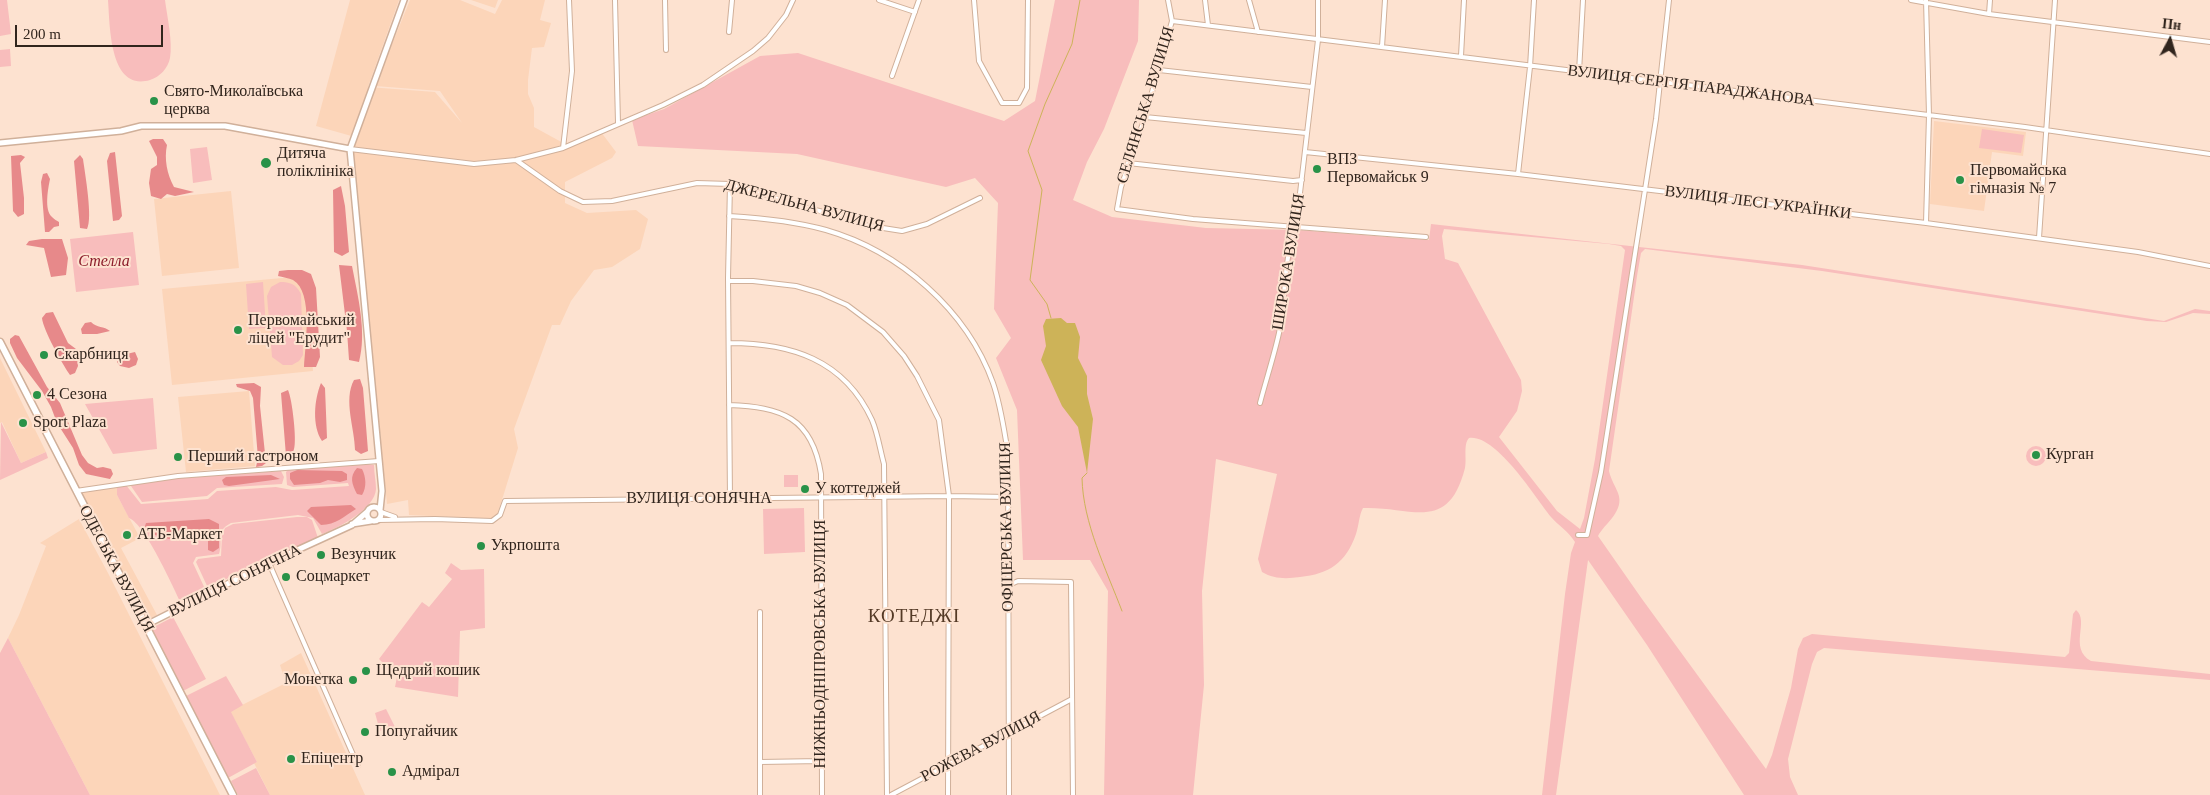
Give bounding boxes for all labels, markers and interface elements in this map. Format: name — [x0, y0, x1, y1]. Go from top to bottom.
scale bar — [18, 15, 165, 47]
north arrow — [2145, 15, 2195, 65]
text: Пн — [2161, 16, 2182, 33]
street label: СЕЛЯНСЬКА ВУЛИЦЯ — [1113, 24, 1179, 186]
text: 200 m — [23, 26, 61, 42]
street label: ВУЛИЦЯ СЕРГІЯ ПАРАДЖАНОВА — [1566, 61, 1816, 111]
place label: Свято-Миколаївська церква — [164, 82, 303, 120]
marker: Свято-Миколаївська церква — [148, 95, 160, 107]
place label: Дитяча поліклініка — [277, 144, 354, 182]
place label: ВПЗ Первомайськ 9 — [1327, 150, 1429, 188]
marker: Дитяча поліклініка — [259, 156, 273, 170]
place label: Первомайська гімназія № 7 — [1970, 161, 2067, 199]
marker: ВПЗ Первомайськ 9 — [1311, 163, 1323, 175]
marker: Первомайська гімназія № 7 — [1954, 174, 1966, 186]
street label: ДЖЕРЕЛЬНА ВУЛИЦЯ — [722, 175, 886, 237]
street label: ВУЛИЦЯ ЛЕСІ УКРАЇНКИ — [1664, 182, 1852, 224]
street label: ШИРОКА ВУЛИЦЯ — [1269, 192, 1309, 332]
park label: Стелла — [78, 252, 130, 272]
place label: Первомайський ліцей "Ерудит" — [248, 311, 355, 349]
marker: Первомайський ліцей "Ерудит" — [232, 324, 244, 336]
place label: Скарбниця — [54, 345, 128, 365]
marker: Скарбниця — [38, 349, 50, 361]
place label: 4 Сезона — [47, 385, 107, 405]
marker: 4 Сезона — [31, 389, 43, 401]
place label: Sport Plaza — [33, 413, 106, 433]
marker: Sport Plaza — [17, 417, 29, 429]
street label: ОФІЦЕРСЬКА ВУЛИЦЯ — [996, 442, 1018, 612]
place label: Курган — [2046, 445, 2094, 465]
place label: Перший гастроном — [188, 447, 318, 467]
marker: Курган — [2030, 449, 2042, 461]
marker: Перший гастроном — [172, 451, 184, 463]
place label: У коттеджей — [815, 479, 901, 499]
marker: У коттеджей — [799, 483, 811, 495]
street label: ВУЛИЦЯ СОНЯЧНА — [626, 489, 772, 509]
street label: ОДЕСЬКА ВУЛИЦЯ — [74, 502, 158, 636]
street label: НИЖНЬОДНІПРОВСЬКА ВУЛИЦЯ — [811, 520, 831, 768]
place label: АТБ-Маркет — [137, 525, 222, 545]
marker: АТБ-Маркет — [121, 529, 133, 541]
place label: Укрпошта — [491, 536, 560, 556]
street label: ВУЛИЦЯ СОНЯЧНА — [165, 540, 305, 622]
marker: Укрпошта — [475, 540, 487, 552]
place label: Везунчик — [331, 545, 396, 565]
marker: Везунчик — [315, 549, 327, 561]
place label: Соцмаркет — [296, 567, 370, 587]
marker: Соцмаркет — [280, 571, 292, 583]
district label: КОТЕДЖІ — [867, 606, 961, 628]
place label: Щедрий кошик — [376, 661, 480, 681]
marker: Щедрий кошик — [360, 665, 372, 677]
place label: Монетка — [284, 670, 343, 690]
marker: Монетка — [347, 674, 359, 686]
street label: РОЖЕВА ВУЛИЦЯ — [918, 707, 1044, 787]
place label: Попугайчик — [375, 722, 458, 742]
marker: Попугайчик — [359, 726, 371, 738]
place label: Епіцентр — [301, 749, 363, 769]
marker: Епіцентр — [285, 753, 297, 765]
place label: Адмірал — [402, 762, 459, 782]
marker: Адмірал — [386, 766, 398, 778]

